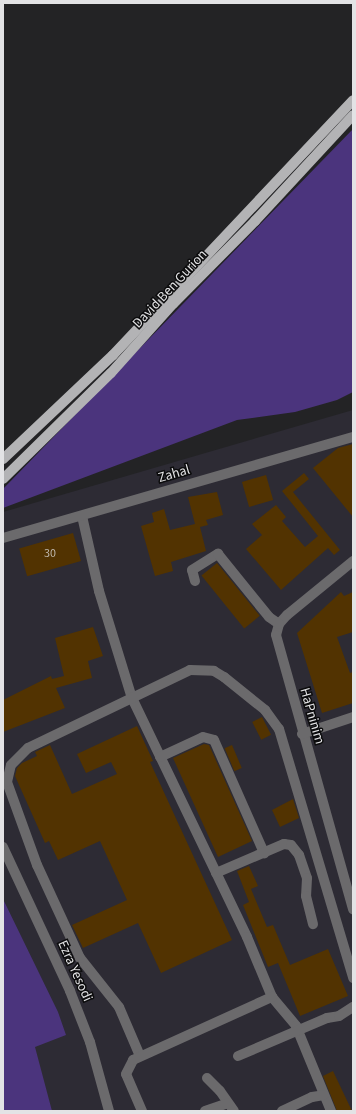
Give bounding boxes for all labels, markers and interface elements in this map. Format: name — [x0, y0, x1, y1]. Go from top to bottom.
street label: David Ben Gurion — [129, 246, 211, 332]
street label: Zahal — [156, 461, 192, 487]
house number: 30 — [44, 547, 56, 561]
street label: HaPninim — [296, 686, 328, 746]
street label: Ezra Yesodi — [54, 938, 96, 1004]

